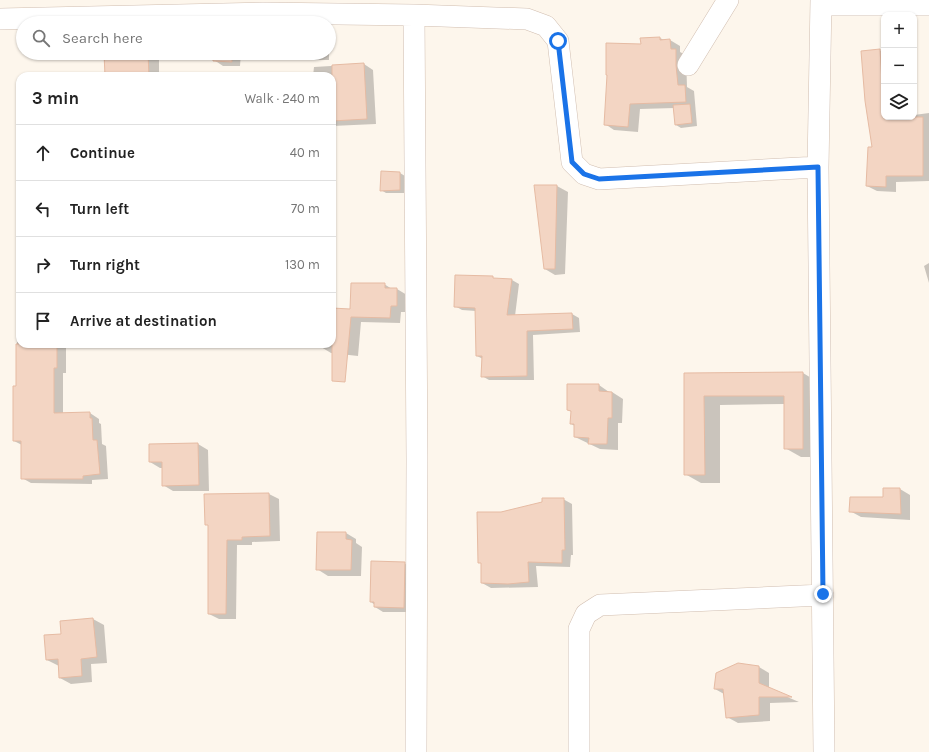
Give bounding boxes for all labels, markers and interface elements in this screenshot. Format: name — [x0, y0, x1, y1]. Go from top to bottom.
map controls — [881, 12, 917, 120]
button: + — [881, 12, 917, 48]
search box — [16, 16, 336, 60]
icon: search — [30, 27, 52, 49]
text: Search here — [62, 29, 143, 47]
route start — [549, 32, 567, 50]
button: − — [881, 48, 917, 84]
button: layers — [881, 84, 917, 120]
text: 3 min — [32, 88, 79, 108]
text: Walk · 240 m — [244, 91, 320, 106]
icon: ahead — [32, 142, 54, 164]
text: Continue — [70, 144, 135, 162]
text: 40 m — [290, 145, 320, 160]
icon: left — [32, 198, 54, 220]
text: Turn left — [70, 200, 129, 218]
text: 70 m — [291, 201, 320, 216]
icon: right — [32, 254, 54, 276]
text: Turn right — [70, 256, 140, 274]
text: 130 m — [285, 257, 320, 272]
icon: arrive — [32, 310, 54, 332]
text: Arrive at destination — [70, 312, 217, 330]
route end — [814, 585, 832, 603]

